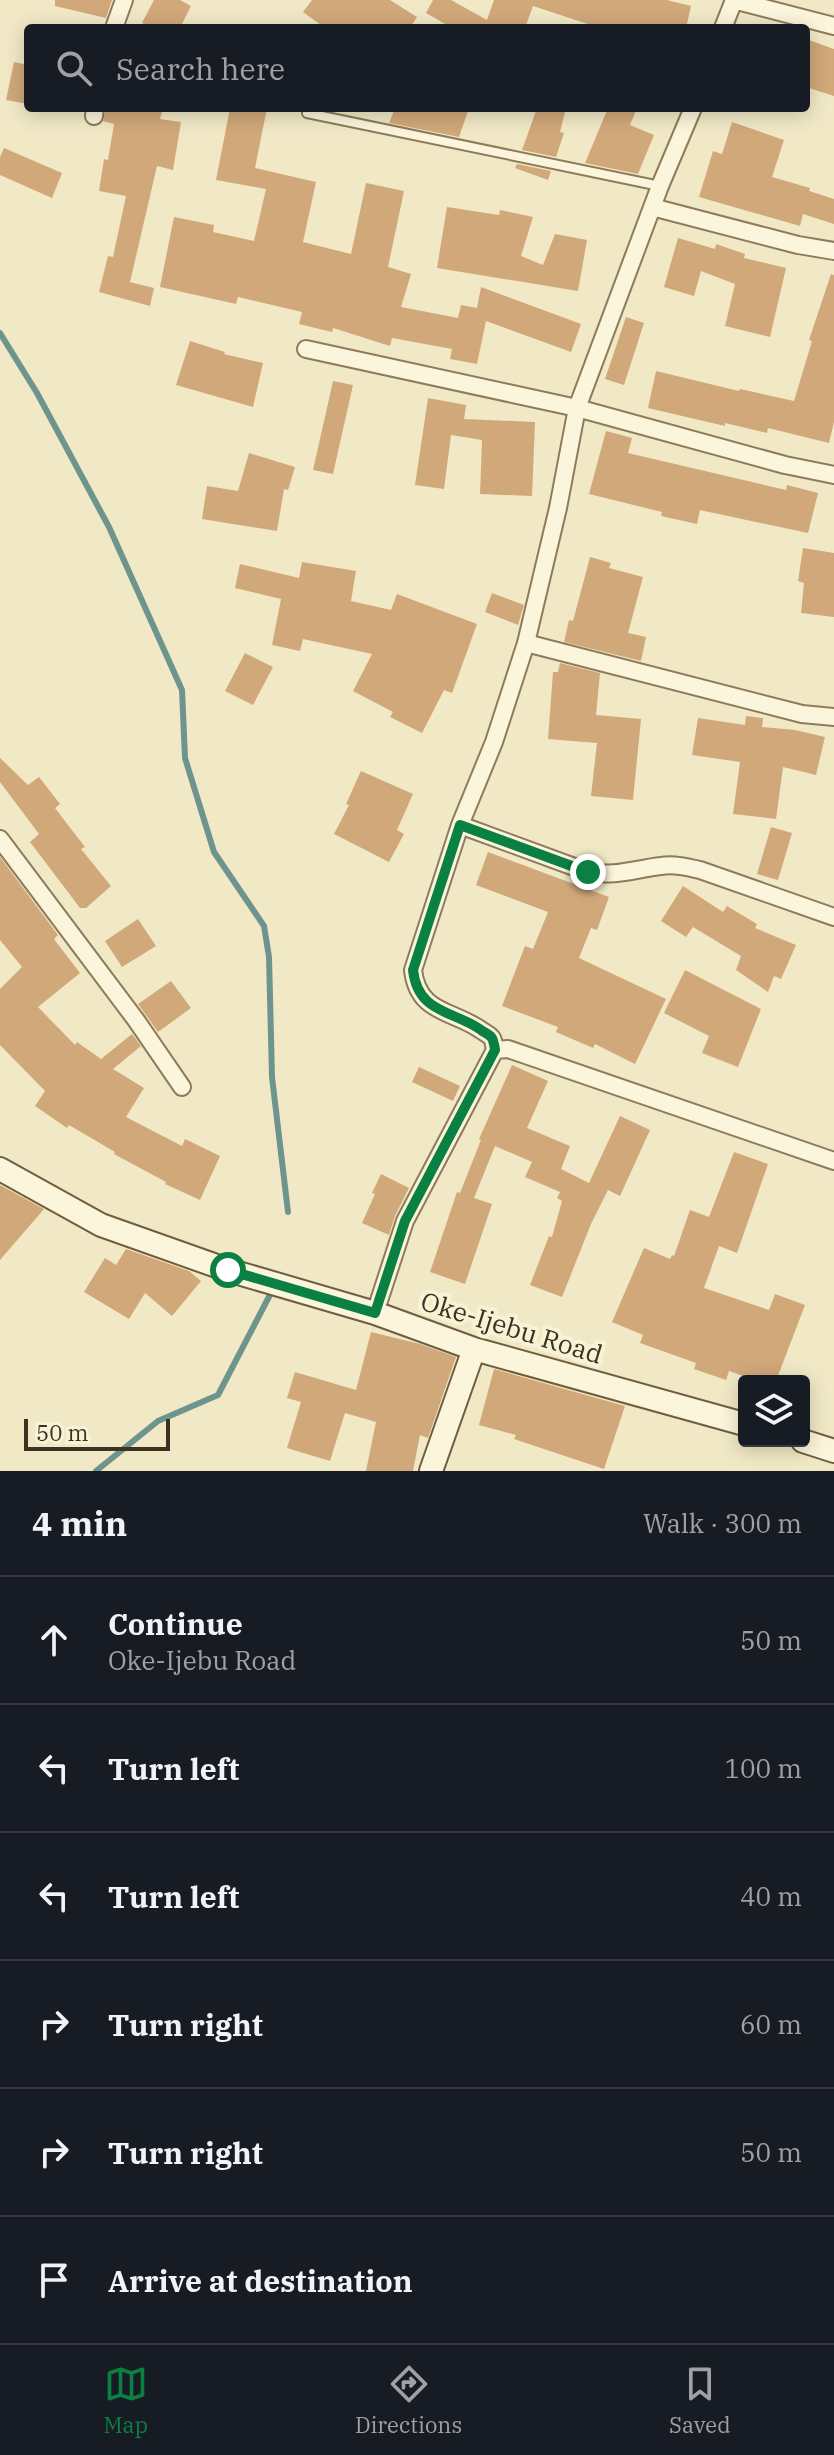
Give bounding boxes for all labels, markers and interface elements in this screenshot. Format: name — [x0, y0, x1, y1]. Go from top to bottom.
search box — [24, 24, 810, 112]
icon: search — [52, 46, 96, 90]
text: Search here — [116, 49, 285, 88]
route end — [570, 854, 606, 890]
route start — [210, 1252, 246, 1288]
street label: Oke-Ijebu Road — [417, 1283, 607, 1371]
map controls — [738, 1375, 810, 1447]
button: layers — [738, 1375, 810, 1447]
scale bar — [24, 1415, 170, 1451]
text: 50 m — [36, 1418, 88, 1447]
text: 4 min — [32, 1501, 127, 1545]
text: Walk · 300 m — [643, 1506, 802, 1540]
text: Continue — [108, 1604, 243, 1643]
icon: ahead — [32, 1618, 76, 1662]
text: 50 m — [740, 1623, 802, 1657]
text: Oke-Ijebu Road — [108, 1643, 296, 1677]
icon: left — [32, 1746, 76, 1790]
text: Turn left — [108, 1749, 240, 1788]
text: 100 m — [724, 1751, 802, 1785]
icon: left — [32, 1874, 76, 1918]
text: Turn left — [108, 1877, 240, 1916]
text: 40 m — [740, 1879, 802, 1913]
icon: right — [32, 2002, 76, 2046]
text: Turn right — [108, 2005, 263, 2044]
text: 60 m — [740, 2007, 802, 2041]
icon: right — [32, 2130, 76, 2174]
text: Turn right — [108, 2133, 263, 2172]
text: 50 m — [740, 2135, 802, 2169]
icon: arrive — [32, 2258, 76, 2302]
text: Arrive at destination — [108, 2261, 413, 2300]
tab: Map — [103, 2362, 148, 2439]
tab: Directions — [355, 2362, 462, 2439]
tab: Saved — [669, 2362, 731, 2439]

